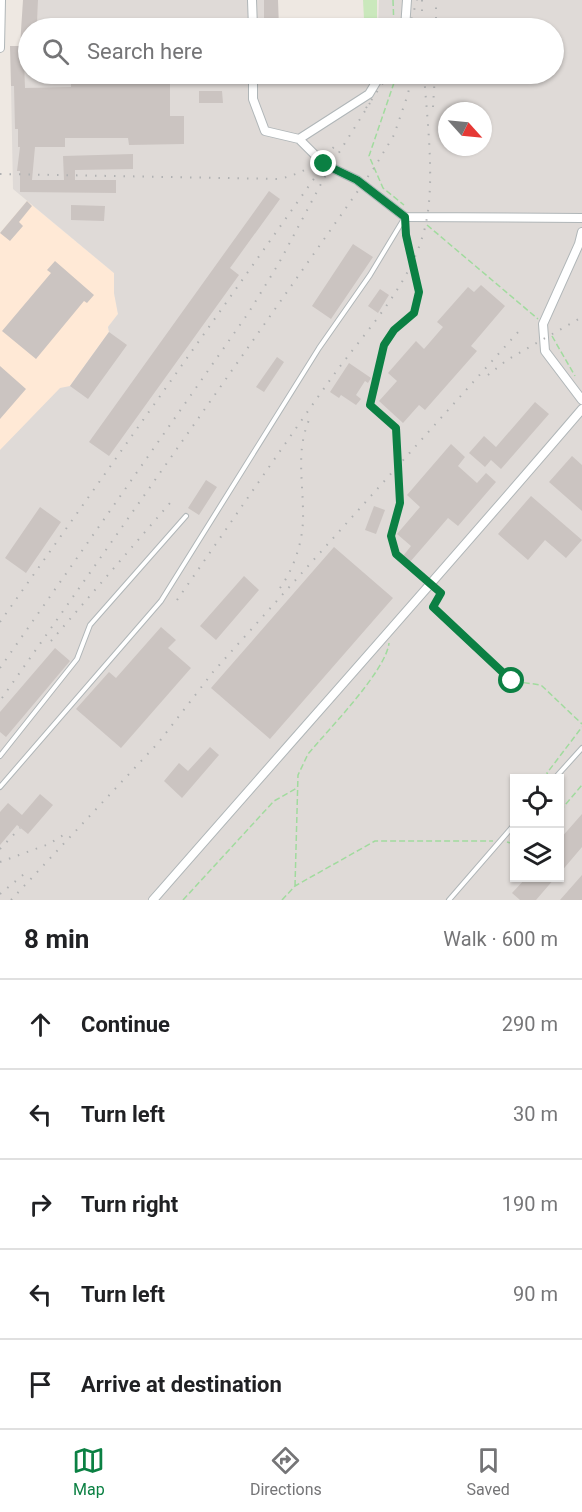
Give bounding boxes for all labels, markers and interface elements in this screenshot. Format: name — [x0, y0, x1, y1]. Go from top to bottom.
search box — [18, 18, 564, 84]
icon: search — [39, 35, 72, 68]
text: Search here — [87, 39, 203, 64]
north arrow — [438, 102, 492, 156]
route end — [310, 150, 336, 176]
route start — [498, 667, 524, 693]
map controls — [510, 774, 564, 882]
button: locate — [510, 774, 564, 828]
button: layers — [510, 828, 564, 882]
text: 8 min — [24, 924, 89, 954]
text: Walk · 600 m — [443, 927, 558, 951]
icon: ahead — [24, 1008, 57, 1041]
text: Continue — [81, 1012, 170, 1037]
text: 290 m — [502, 1012, 558, 1036]
icon: left — [24, 1098, 57, 1131]
text: Turn left — [81, 1102, 165, 1127]
text: 30 m — [513, 1102, 558, 1126]
icon: right — [24, 1188, 57, 1221]
text: Turn right — [81, 1192, 178, 1217]
text: 190 m — [502, 1192, 558, 1216]
icon: left — [24, 1278, 57, 1311]
text: Turn left — [81, 1282, 165, 1307]
text: 90 m — [513, 1282, 558, 1306]
icon: arrive — [24, 1368, 57, 1401]
text: Arrive at destination — [81, 1372, 282, 1397]
tab: Map — [72, 1444, 105, 1499]
tab: Directions — [250, 1444, 322, 1499]
tab: Saved — [466, 1444, 510, 1499]

